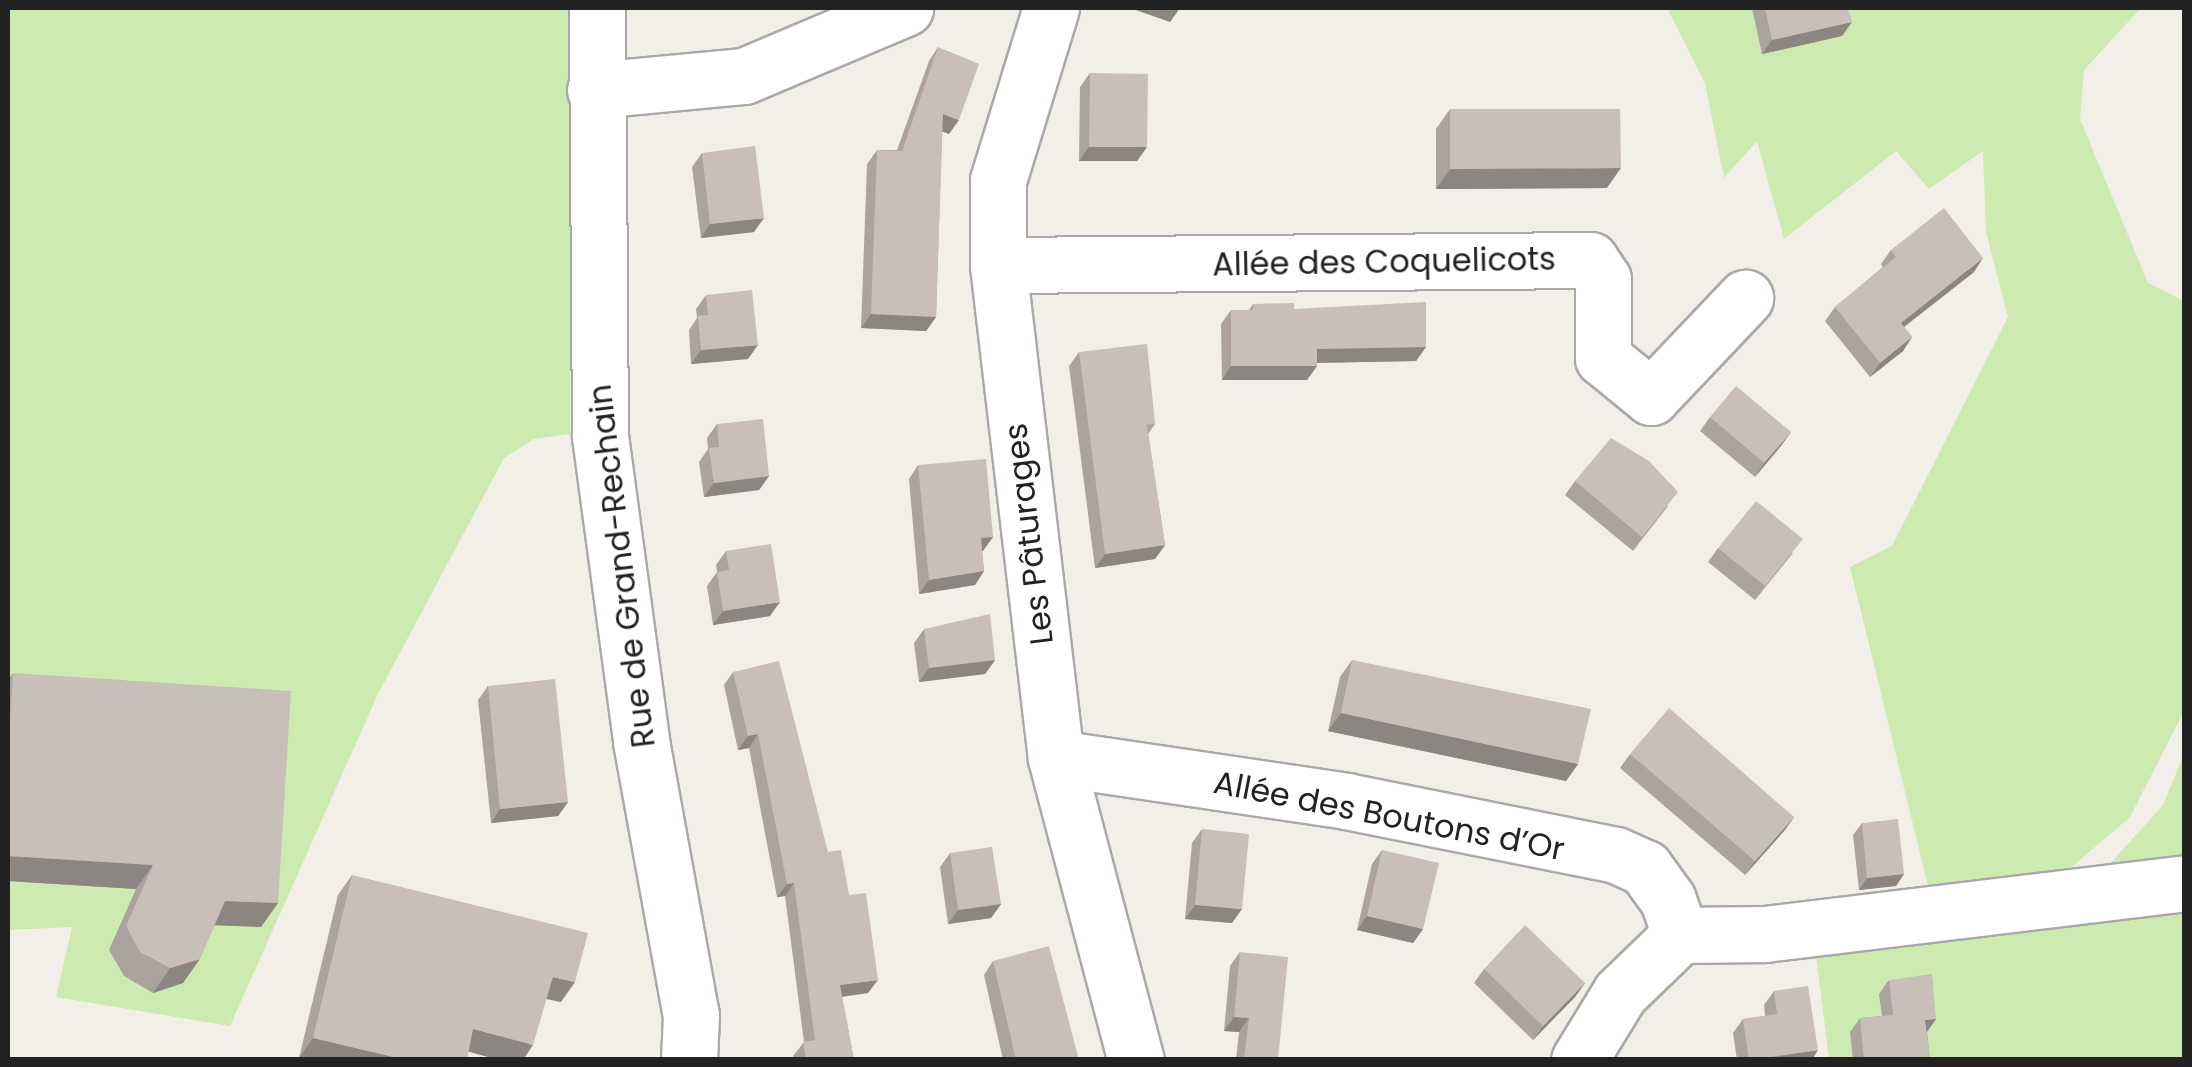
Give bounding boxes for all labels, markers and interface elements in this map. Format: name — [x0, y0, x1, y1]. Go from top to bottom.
street label: Allée des Coquelicots — [1212, 240, 1556, 284]
street label: Rue de Grand-Rechain — [581, 382, 663, 750]
street label: Les Pâturages — [996, 421, 1062, 647]
street label: Allée des Boutons d’Or — [1210, 763, 1568, 869]

